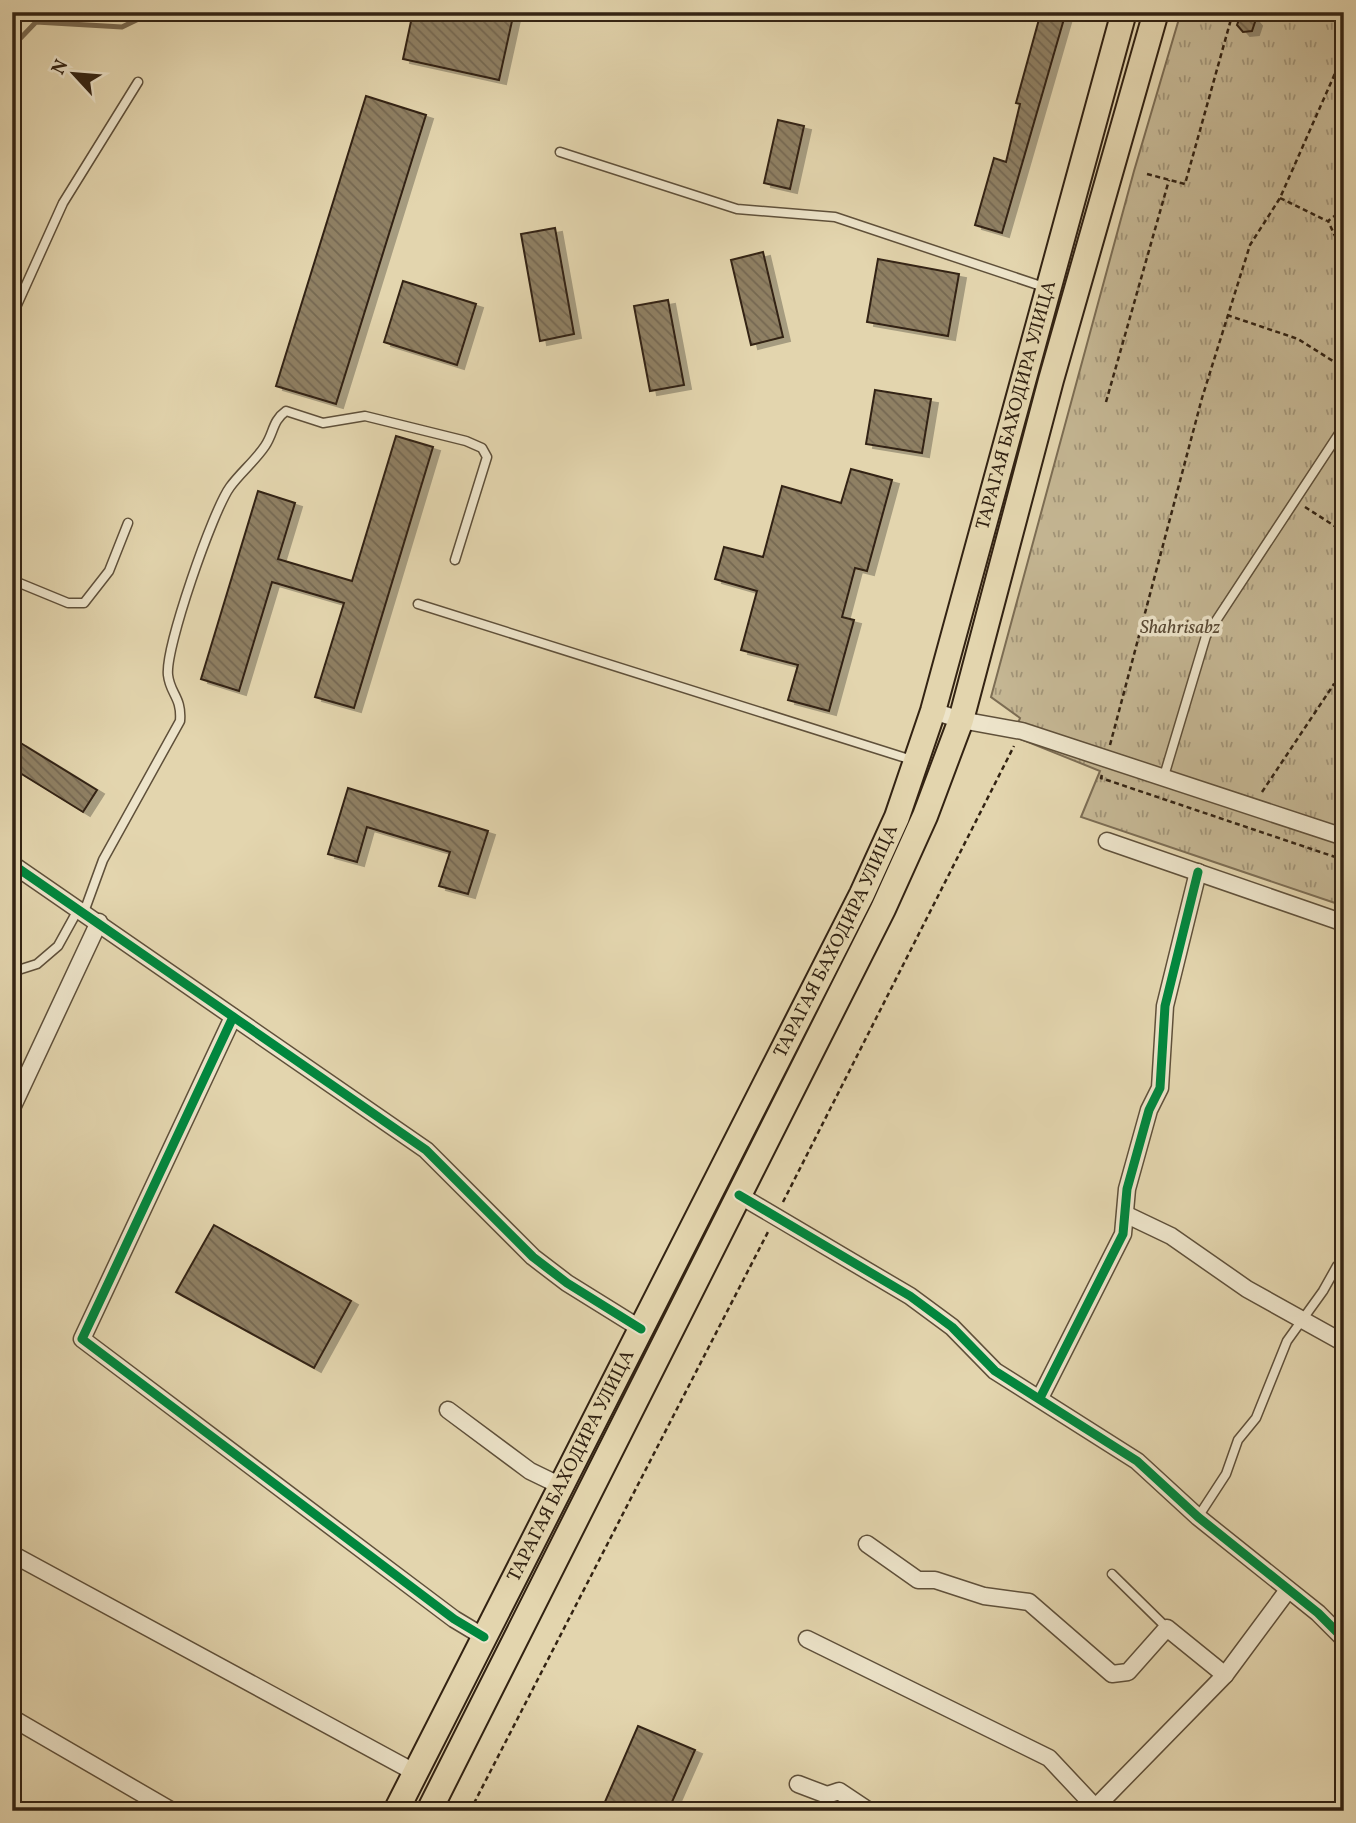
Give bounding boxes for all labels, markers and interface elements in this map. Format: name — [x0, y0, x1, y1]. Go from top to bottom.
north arrow — [38, 38, 108, 108]
text: N — [46, 55, 75, 79]
street label: ТАРАГАЯ БАХОДИРА УЛИЦА — [970, 278, 1063, 533]
park label: Shahrisabz — [1140, 615, 1221, 641]
street label: ТАРАГАЯ БАХОДИРА УЛИЦА — [768, 820, 905, 1062]
street label: ТАРАГАЯ БАХОДИРА УЛИЦА — [501, 1345, 641, 1587]

